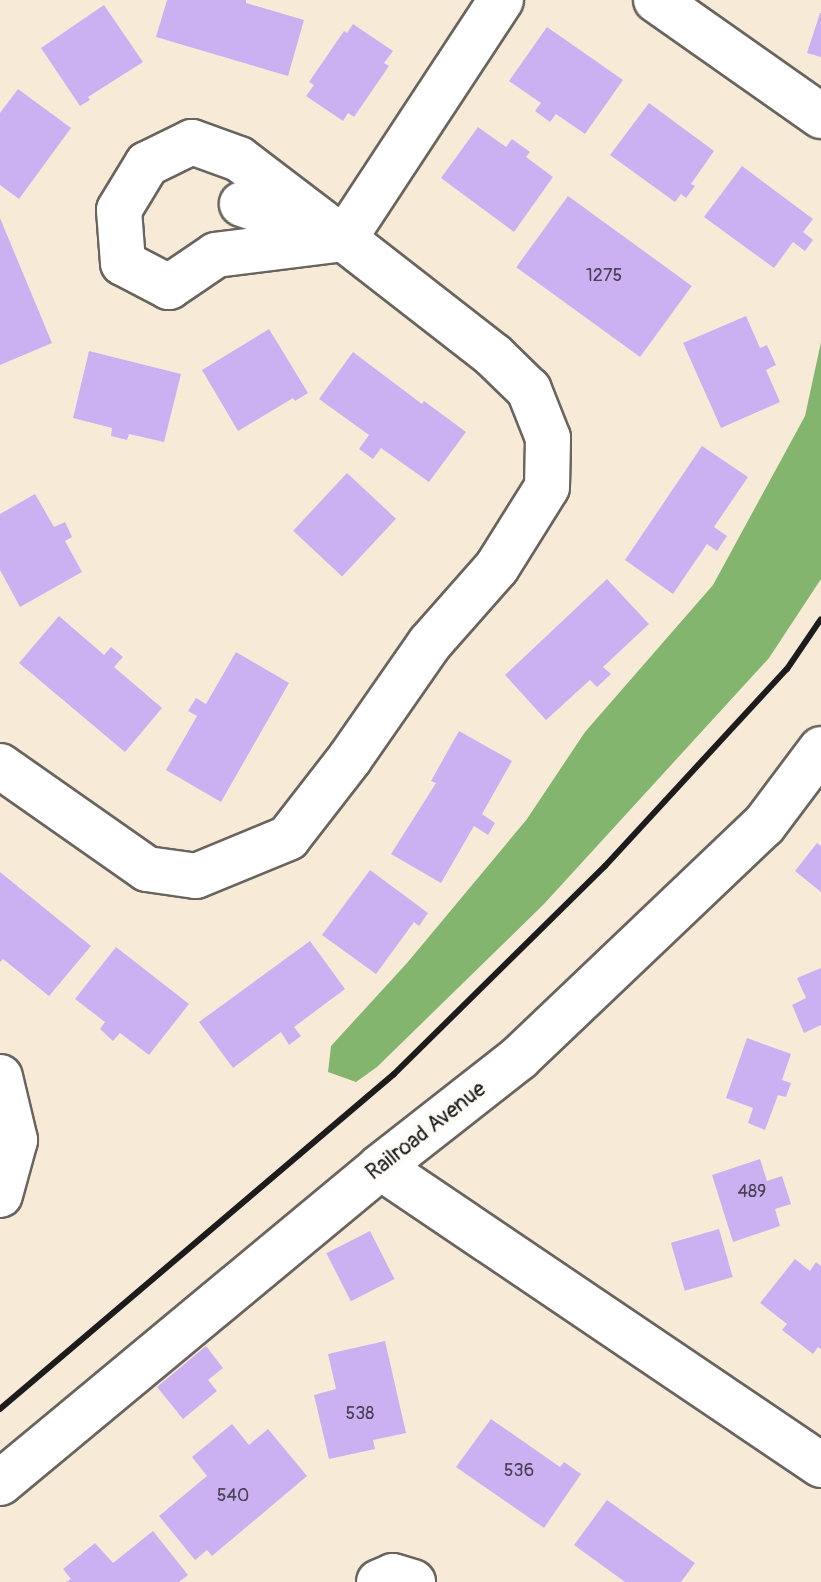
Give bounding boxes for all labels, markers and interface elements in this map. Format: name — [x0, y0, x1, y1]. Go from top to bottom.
house number: 1275 — [586, 265, 622, 287]
street label: Railroad Avenue — [361, 1076, 491, 1186]
house number: 489 — [738, 1181, 766, 1203]
house number: 538 — [346, 1403, 374, 1425]
house number: 536 — [504, 1460, 534, 1482]
house number: 540 — [217, 1485, 249, 1507]

